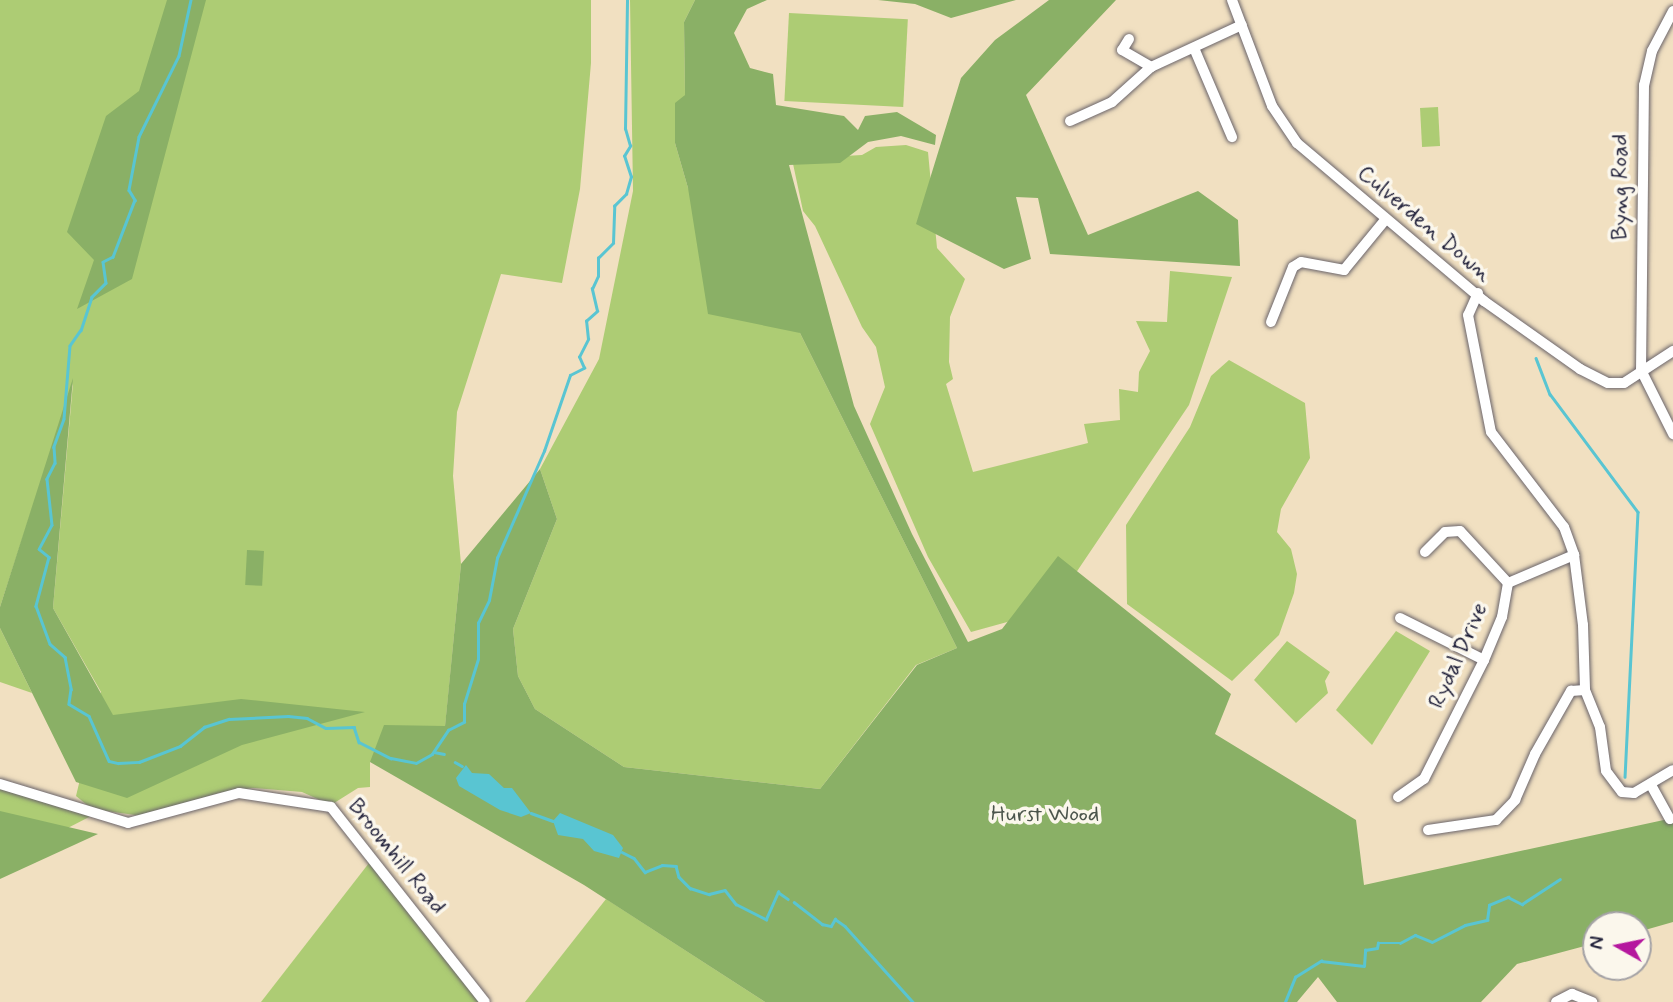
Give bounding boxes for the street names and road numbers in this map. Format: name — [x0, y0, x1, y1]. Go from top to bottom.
street label: Byng Road — [1607, 134, 1635, 240]
street label: Culverden Down — [1351, 160, 1497, 288]
street label: Rydal Drive — [1424, 599, 1494, 713]
street label: Broomhill Road — [341, 794, 451, 920]

